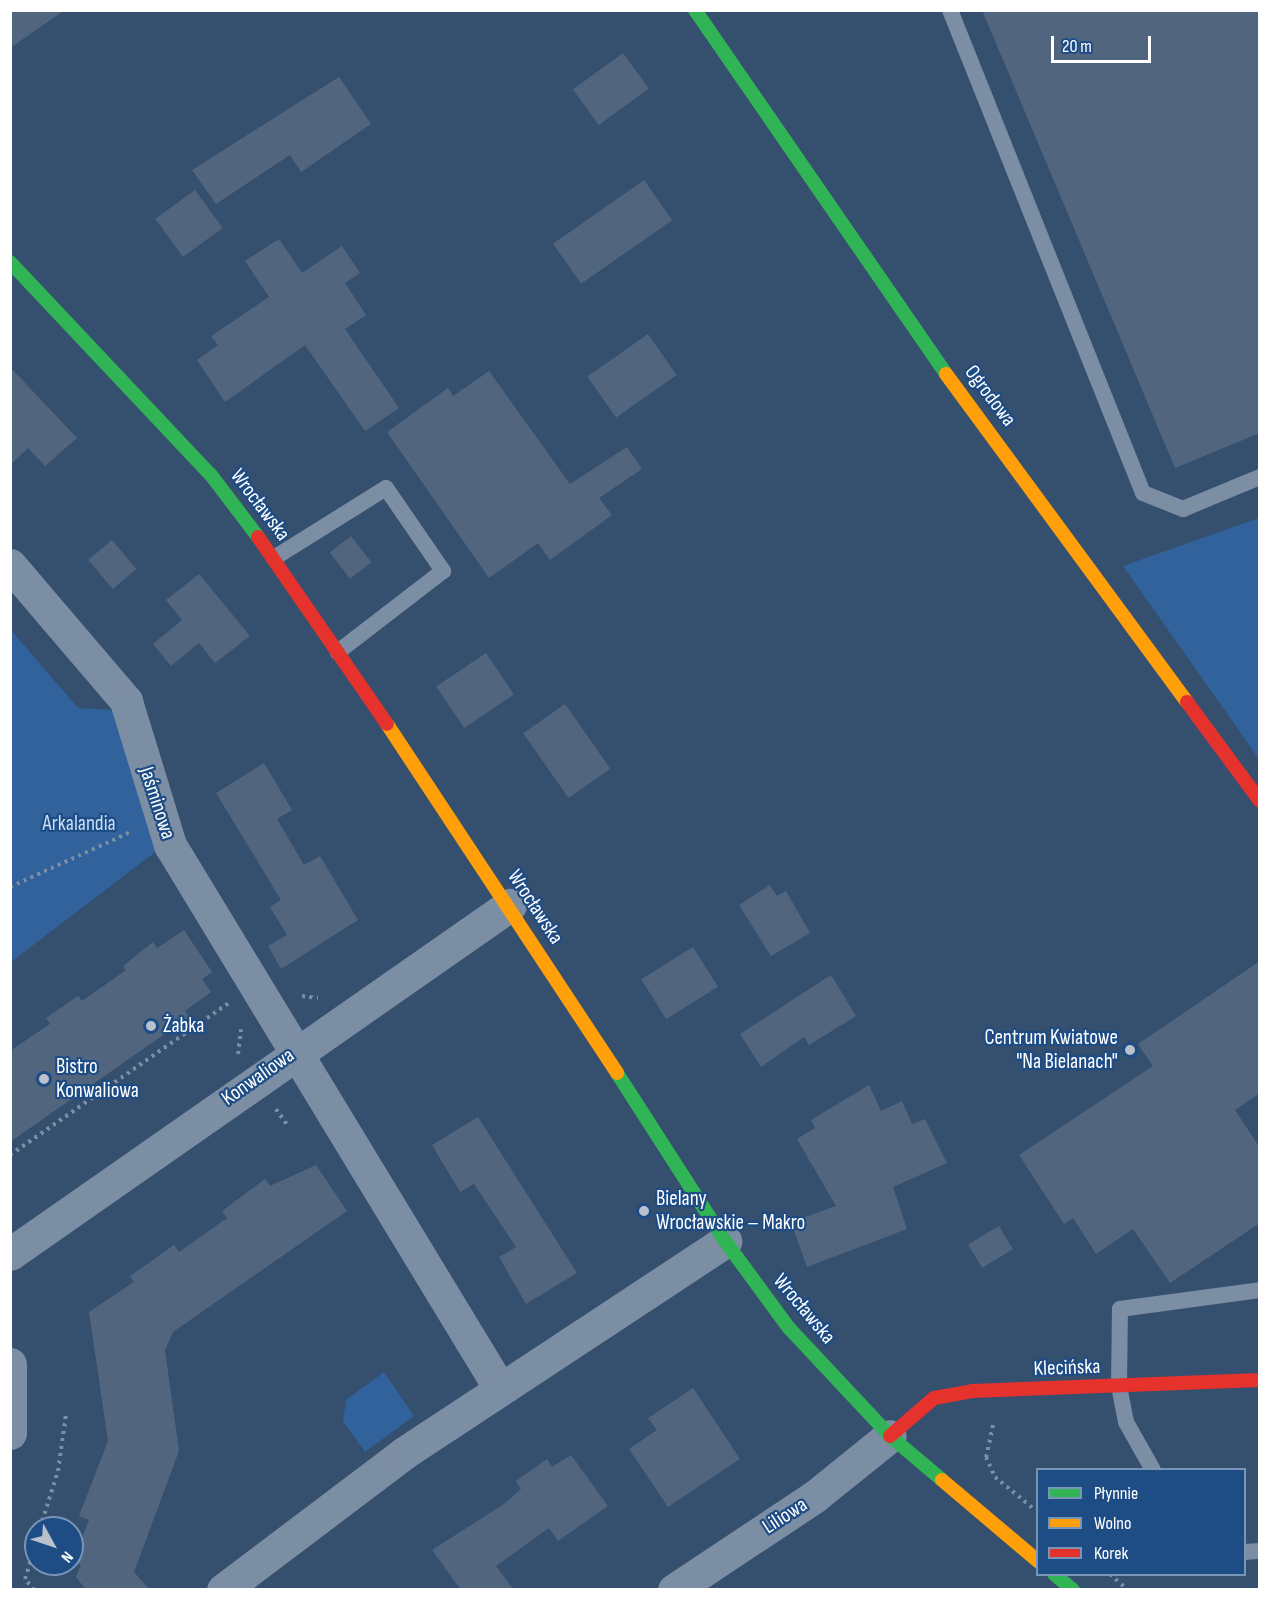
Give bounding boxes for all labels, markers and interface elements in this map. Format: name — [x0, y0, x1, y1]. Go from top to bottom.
scale bar — [1054, 24, 1154, 62]
text: 20 m — [1062, 36, 1092, 57]
street label: Ogrodowa — [959, 360, 1021, 432]
street label: Wrocławska — [225, 464, 295, 546]
street label: Jaśminowa — [134, 764, 180, 842]
park label: Arkalandia — [42, 811, 116, 837]
street label: Wrocławska — [502, 865, 568, 949]
place label: Żabka — [163, 1013, 204, 1039]
marker: Żabka — [144, 1019, 158, 1033]
place label: Centrum Kwiatowe "Na Bielanach" — [984, 1025, 1118, 1075]
street label: Konwaliowa — [217, 1043, 299, 1111]
marker: Centrum Kwiatowe "Na Bielanach" — [1123, 1043, 1137, 1057]
place label: Bistro Konwaliowa — [56, 1054, 139, 1104]
marker: Bistro Konwaliowa — [37, 1072, 51, 1086]
place label: Bielany Wrocławskie – Makro — [656, 1186, 805, 1236]
marker: Bielany Wrocławskie – Makro — [637, 1204, 651, 1218]
street label: Wrocławska — [767, 1269, 841, 1349]
street label: Klecińska — [1033, 1354, 1101, 1382]
legend — [1036, 1468, 1246, 1576]
text: Płynnie — [1094, 1483, 1138, 1504]
street label: Liliowa — [758, 1492, 812, 1540]
text: Wolno — [1094, 1513, 1131, 1534]
north arrow — [24, 1516, 84, 1576]
text: Korek — [1094, 1543, 1128, 1564]
text: N — [57, 1547, 77, 1566]

